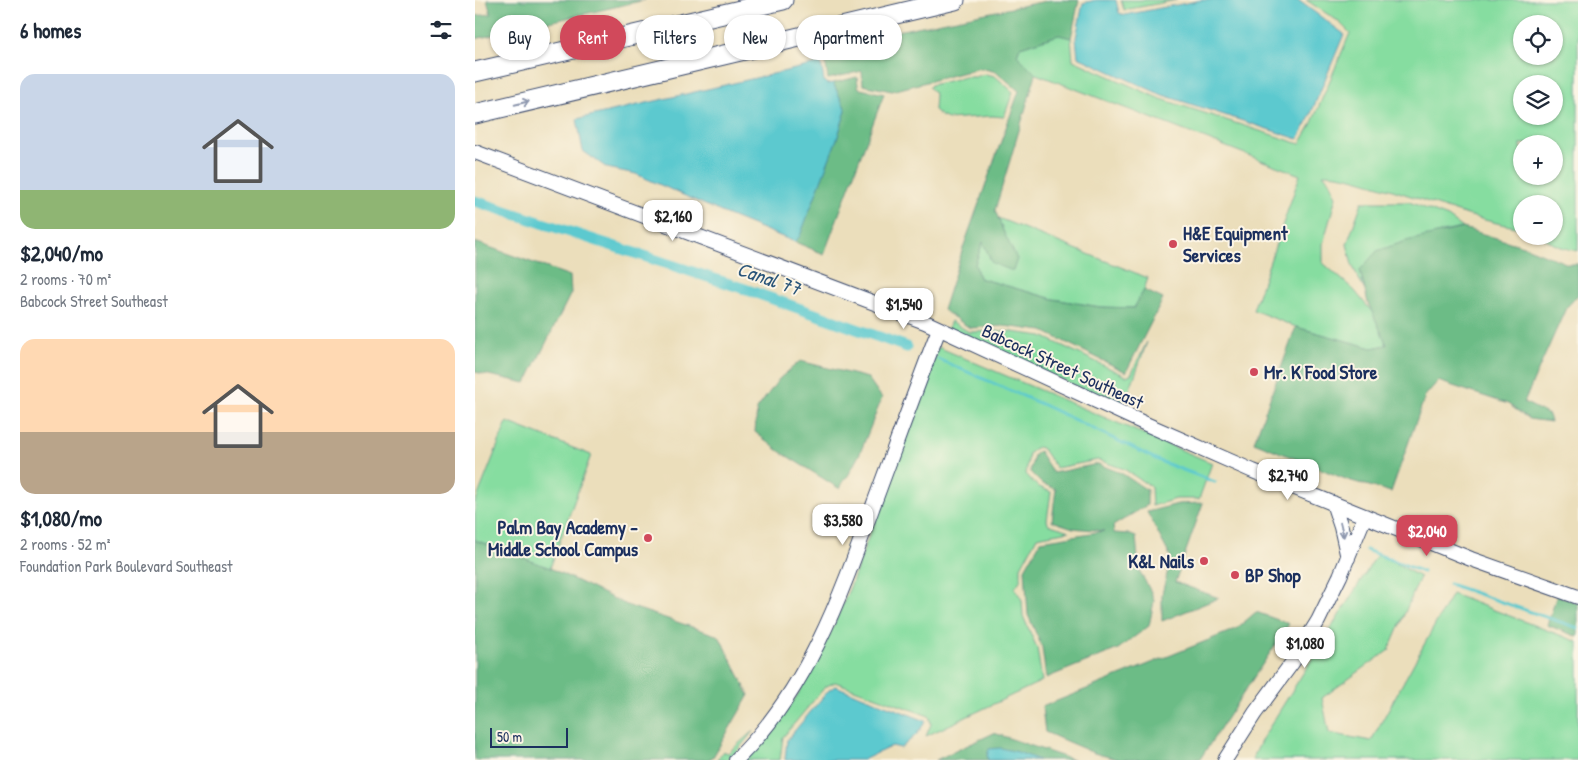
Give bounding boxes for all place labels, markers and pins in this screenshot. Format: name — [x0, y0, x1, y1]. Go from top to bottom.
pin: $2,160 — [632, 200, 714, 242]
place label: H&E Equipment Services — [1183, 220, 1289, 268]
marker: H&E Equipment Services — [1167, 238, 1179, 250]
pin: $1,540 — [863, 288, 945, 330]
place label: Mr. K Food Store — [1264, 359, 1378, 385]
marker: Mr. K Food Store — [1248, 366, 1260, 378]
pin: $2,740 — [1247, 458, 1329, 501]
pin: $3,580 — [802, 504, 884, 546]
place label: Palm Bay Academy - Middle School Campus — [488, 514, 639, 563]
pin: $2,040 — [1386, 514, 1468, 557]
marker: Palm Bay Academy - Middle School Campus — [642, 532, 654, 544]
place label: K&L Nails — [1128, 548, 1195, 574]
marker: K&L Nails — [1198, 555, 1210, 567]
place label: BP Shop — [1245, 562, 1302, 589]
marker: BP Shop — [1229, 569, 1241, 581]
pin: $1,080 — [1264, 626, 1346, 669]

